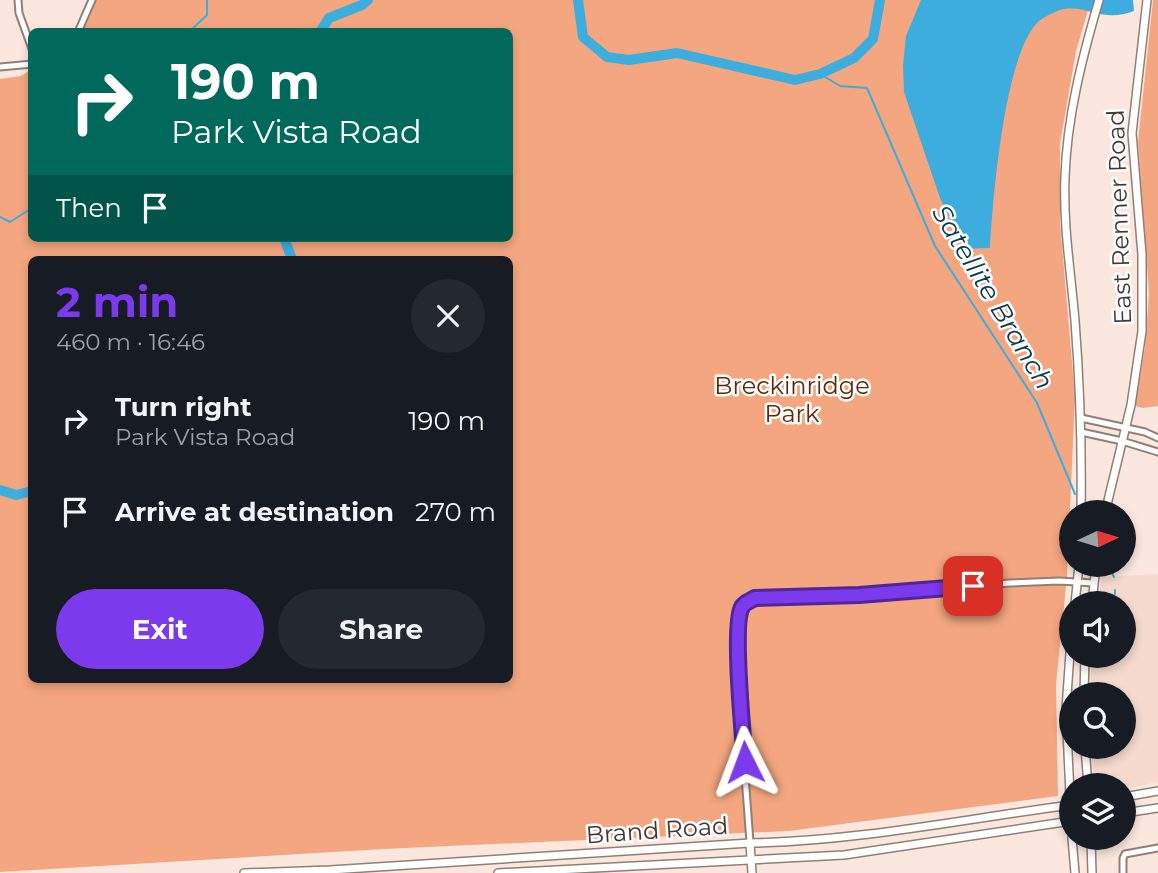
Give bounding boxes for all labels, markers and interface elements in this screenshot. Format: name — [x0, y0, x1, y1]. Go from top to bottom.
text: 190 m — [171, 52, 320, 111]
icon: right — [56, 56, 147, 147]
street label: East Renner Road — [1101, 109, 1137, 325]
text: Park Vista Road — [171, 112, 422, 151]
icon: arrive — [136, 189, 174, 227]
text: Then — [56, 192, 122, 224]
water label: Satellite Branch — [925, 199, 1061, 395]
text: 2 min — [56, 276, 178, 328]
button: close — [411, 279, 485, 353]
text: 460 m · 16:46 — [56, 328, 205, 356]
park label: Breckinridge Park — [714, 371, 870, 428]
text: Turn right — [115, 391, 251, 423]
icon: right — [56, 402, 94, 440]
text: 190 m — [408, 405, 485, 437]
text: Park Vista Road — [115, 423, 295, 451]
icon: arrive — [56, 493, 94, 531]
text: Arrive at destination — [115, 496, 394, 528]
text: 270 m — [415, 496, 496, 528]
north arrow — [1059, 500, 1136, 578]
map controls — [1059, 500, 1136, 850]
pin — [943, 556, 1003, 616]
icon: arrive — [954, 567, 992, 605]
button: Exit — [56, 589, 264, 669]
button: Share — [278, 589, 485, 669]
button: sound — [1059, 591, 1136, 668]
button: search — [1059, 682, 1136, 759]
position arrow — [708, 725, 782, 799]
button: layers — [1059, 773, 1136, 850]
street label: Brand Road — [585, 811, 729, 849]

